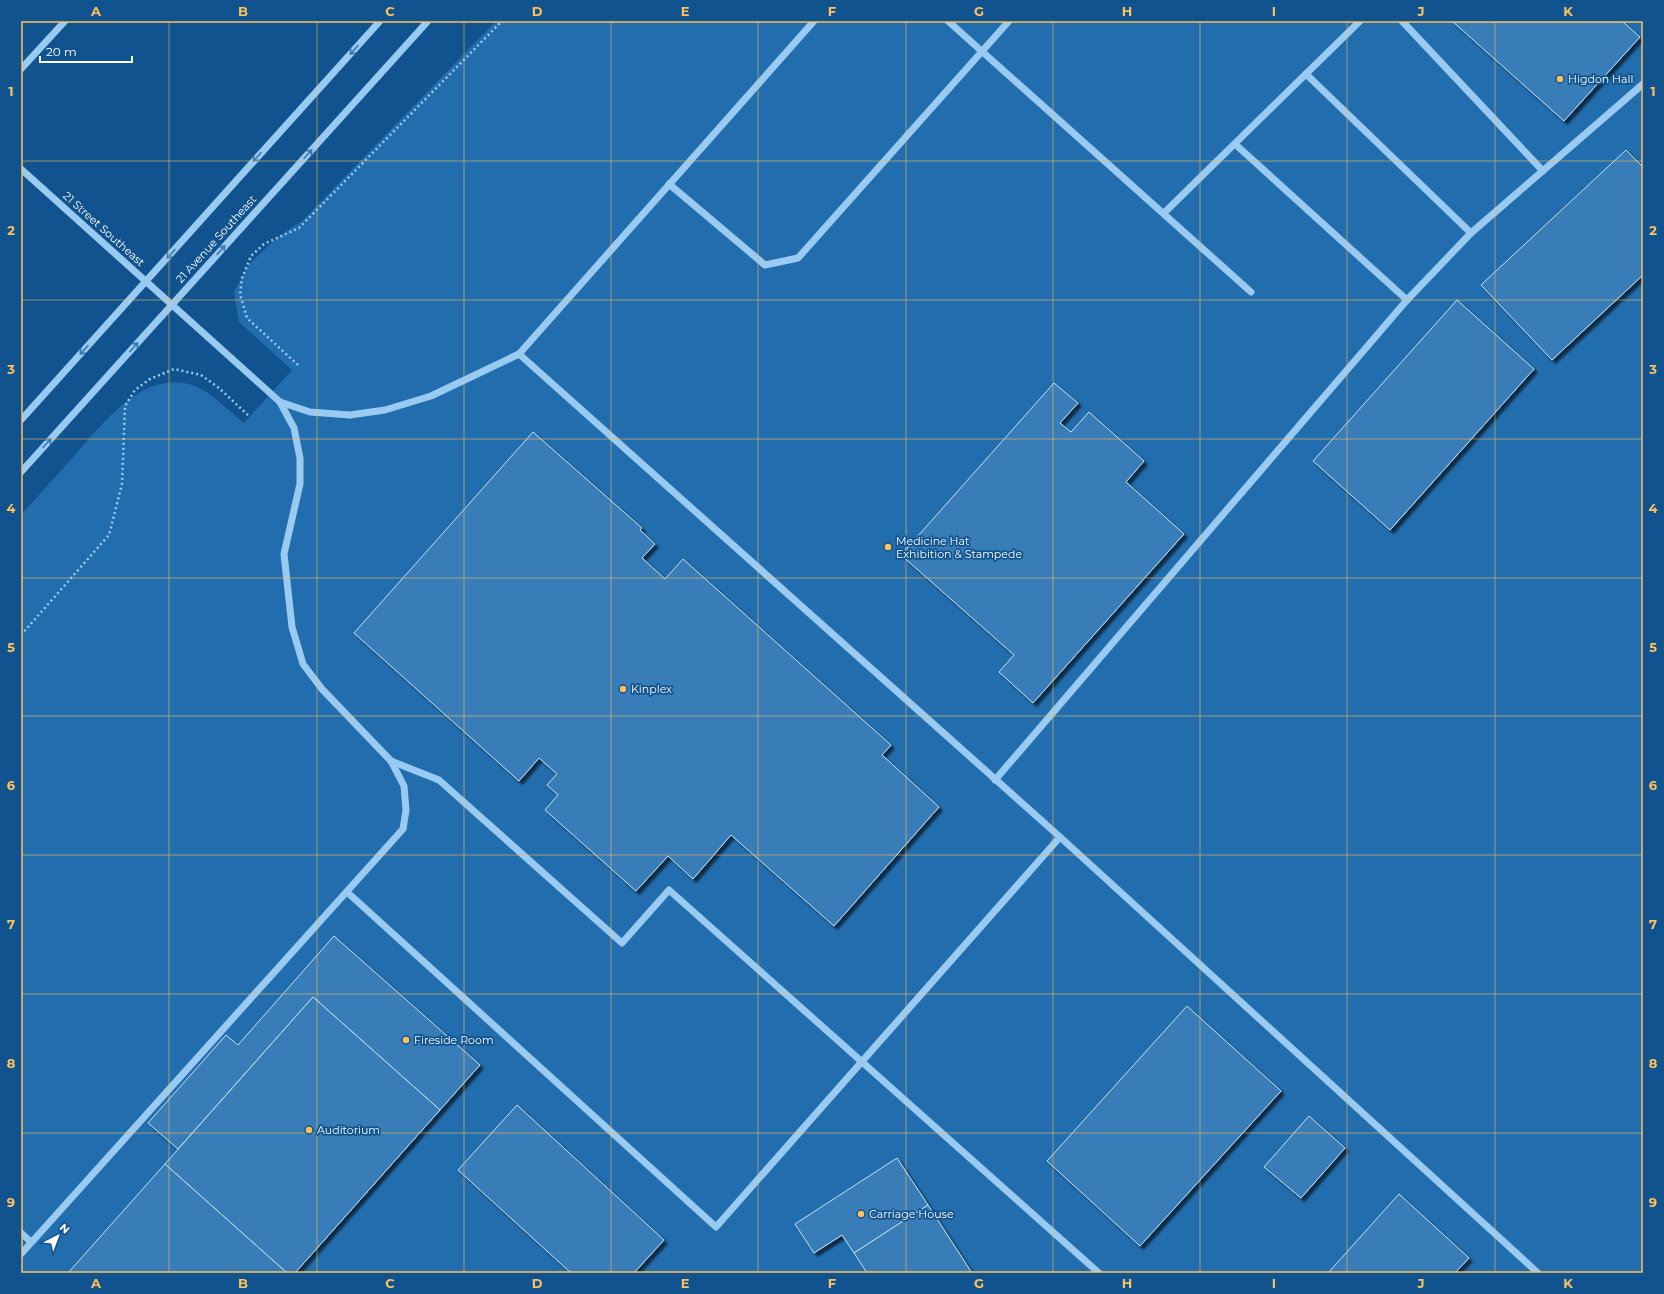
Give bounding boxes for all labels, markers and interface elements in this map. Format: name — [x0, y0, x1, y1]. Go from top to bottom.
text: A — [90, 3, 102, 19]
text: B — [238, 3, 248, 19]
text: C — [385, 3, 395, 19]
text: D — [532, 3, 543, 19]
text: E — [681, 3, 690, 19]
text: F — [828, 3, 836, 19]
text: G — [974, 3, 984, 19]
text: H — [1122, 3, 1132, 19]
text: I — [1272, 3, 1276, 19]
text: J — [1416, 3, 1425, 19]
text: K — [1563, 3, 1573, 19]
scale bar — [40, 38, 132, 64]
text: 20 m — [46, 44, 77, 59]
one-way arrow — [349, 45, 358, 55]
place label: Higdon Hall — [1568, 72, 1633, 86]
marker: Higdon Hall — [1555, 74, 1565, 84]
text: 1 — [8, 83, 14, 99]
text: 1 — [1650, 83, 1656, 99]
one-way arrow — [304, 148, 313, 159]
one-way arrow — [253, 152, 262, 162]
street label: 21 Street Southeast — [60, 189, 148, 270]
street label: 21 Avenue Southeast — [173, 192, 259, 286]
text: 2 — [7, 222, 15, 238]
text: 2 — [1649, 222, 1657, 238]
one-way arrow — [217, 245, 226, 255]
one-way arrow — [166, 248, 175, 259]
one-way arrow — [130, 341, 139, 352]
one-way arrow — [79, 345, 88, 356]
text: 3 — [6, 361, 15, 377]
text: 3 — [1648, 361, 1657, 377]
one-way arrow — [42, 438, 52, 448]
text: 4 — [7, 500, 16, 516]
text: 4 — [1649, 500, 1658, 516]
place label: Medicine Hat Exhibition & Stampede — [896, 534, 1022, 561]
marker: Medicine Hat Exhibition & Stampede — [883, 542, 893, 552]
text: 5 — [7, 639, 15, 655]
text: 5 — [1649, 639, 1657, 655]
place label: Kinplex — [631, 682, 672, 696]
marker: Kinplex — [618, 684, 628, 694]
text: 6 — [7, 777, 16, 793]
text: 6 — [1649, 777, 1658, 793]
text: 7 — [7, 916, 15, 932]
text: 7 — [1649, 916, 1657, 932]
place label: Fireside Room — [414, 1033, 494, 1047]
marker: Fireside Room — [401, 1035, 411, 1045]
text: 8 — [7, 1055, 16, 1071]
text: 8 — [1649, 1055, 1658, 1071]
place label: Auditorium — [317, 1123, 380, 1137]
marker: Auditorium — [304, 1125, 314, 1135]
text: 9 — [7, 1194, 15, 1210]
text: 9 — [1649, 1194, 1657, 1210]
place label: Carriage House — [869, 1207, 954, 1221]
marker: Carriage House — [856, 1209, 866, 1219]
north arrow — [38, 1216, 78, 1256]
text: N — [57, 1220, 73, 1237]
text: A — [90, 1275, 102, 1291]
text: B — [238, 1275, 248, 1291]
text: C — [385, 1275, 395, 1291]
text: D — [532, 1275, 543, 1291]
text: E — [681, 1275, 690, 1291]
text: F — [828, 1275, 836, 1291]
text: G — [974, 1275, 984, 1291]
text: H — [1122, 1275, 1132, 1291]
text: I — [1272, 1275, 1276, 1291]
text: J — [1416, 1275, 1425, 1291]
text: K — [1563, 1275, 1573, 1291]

